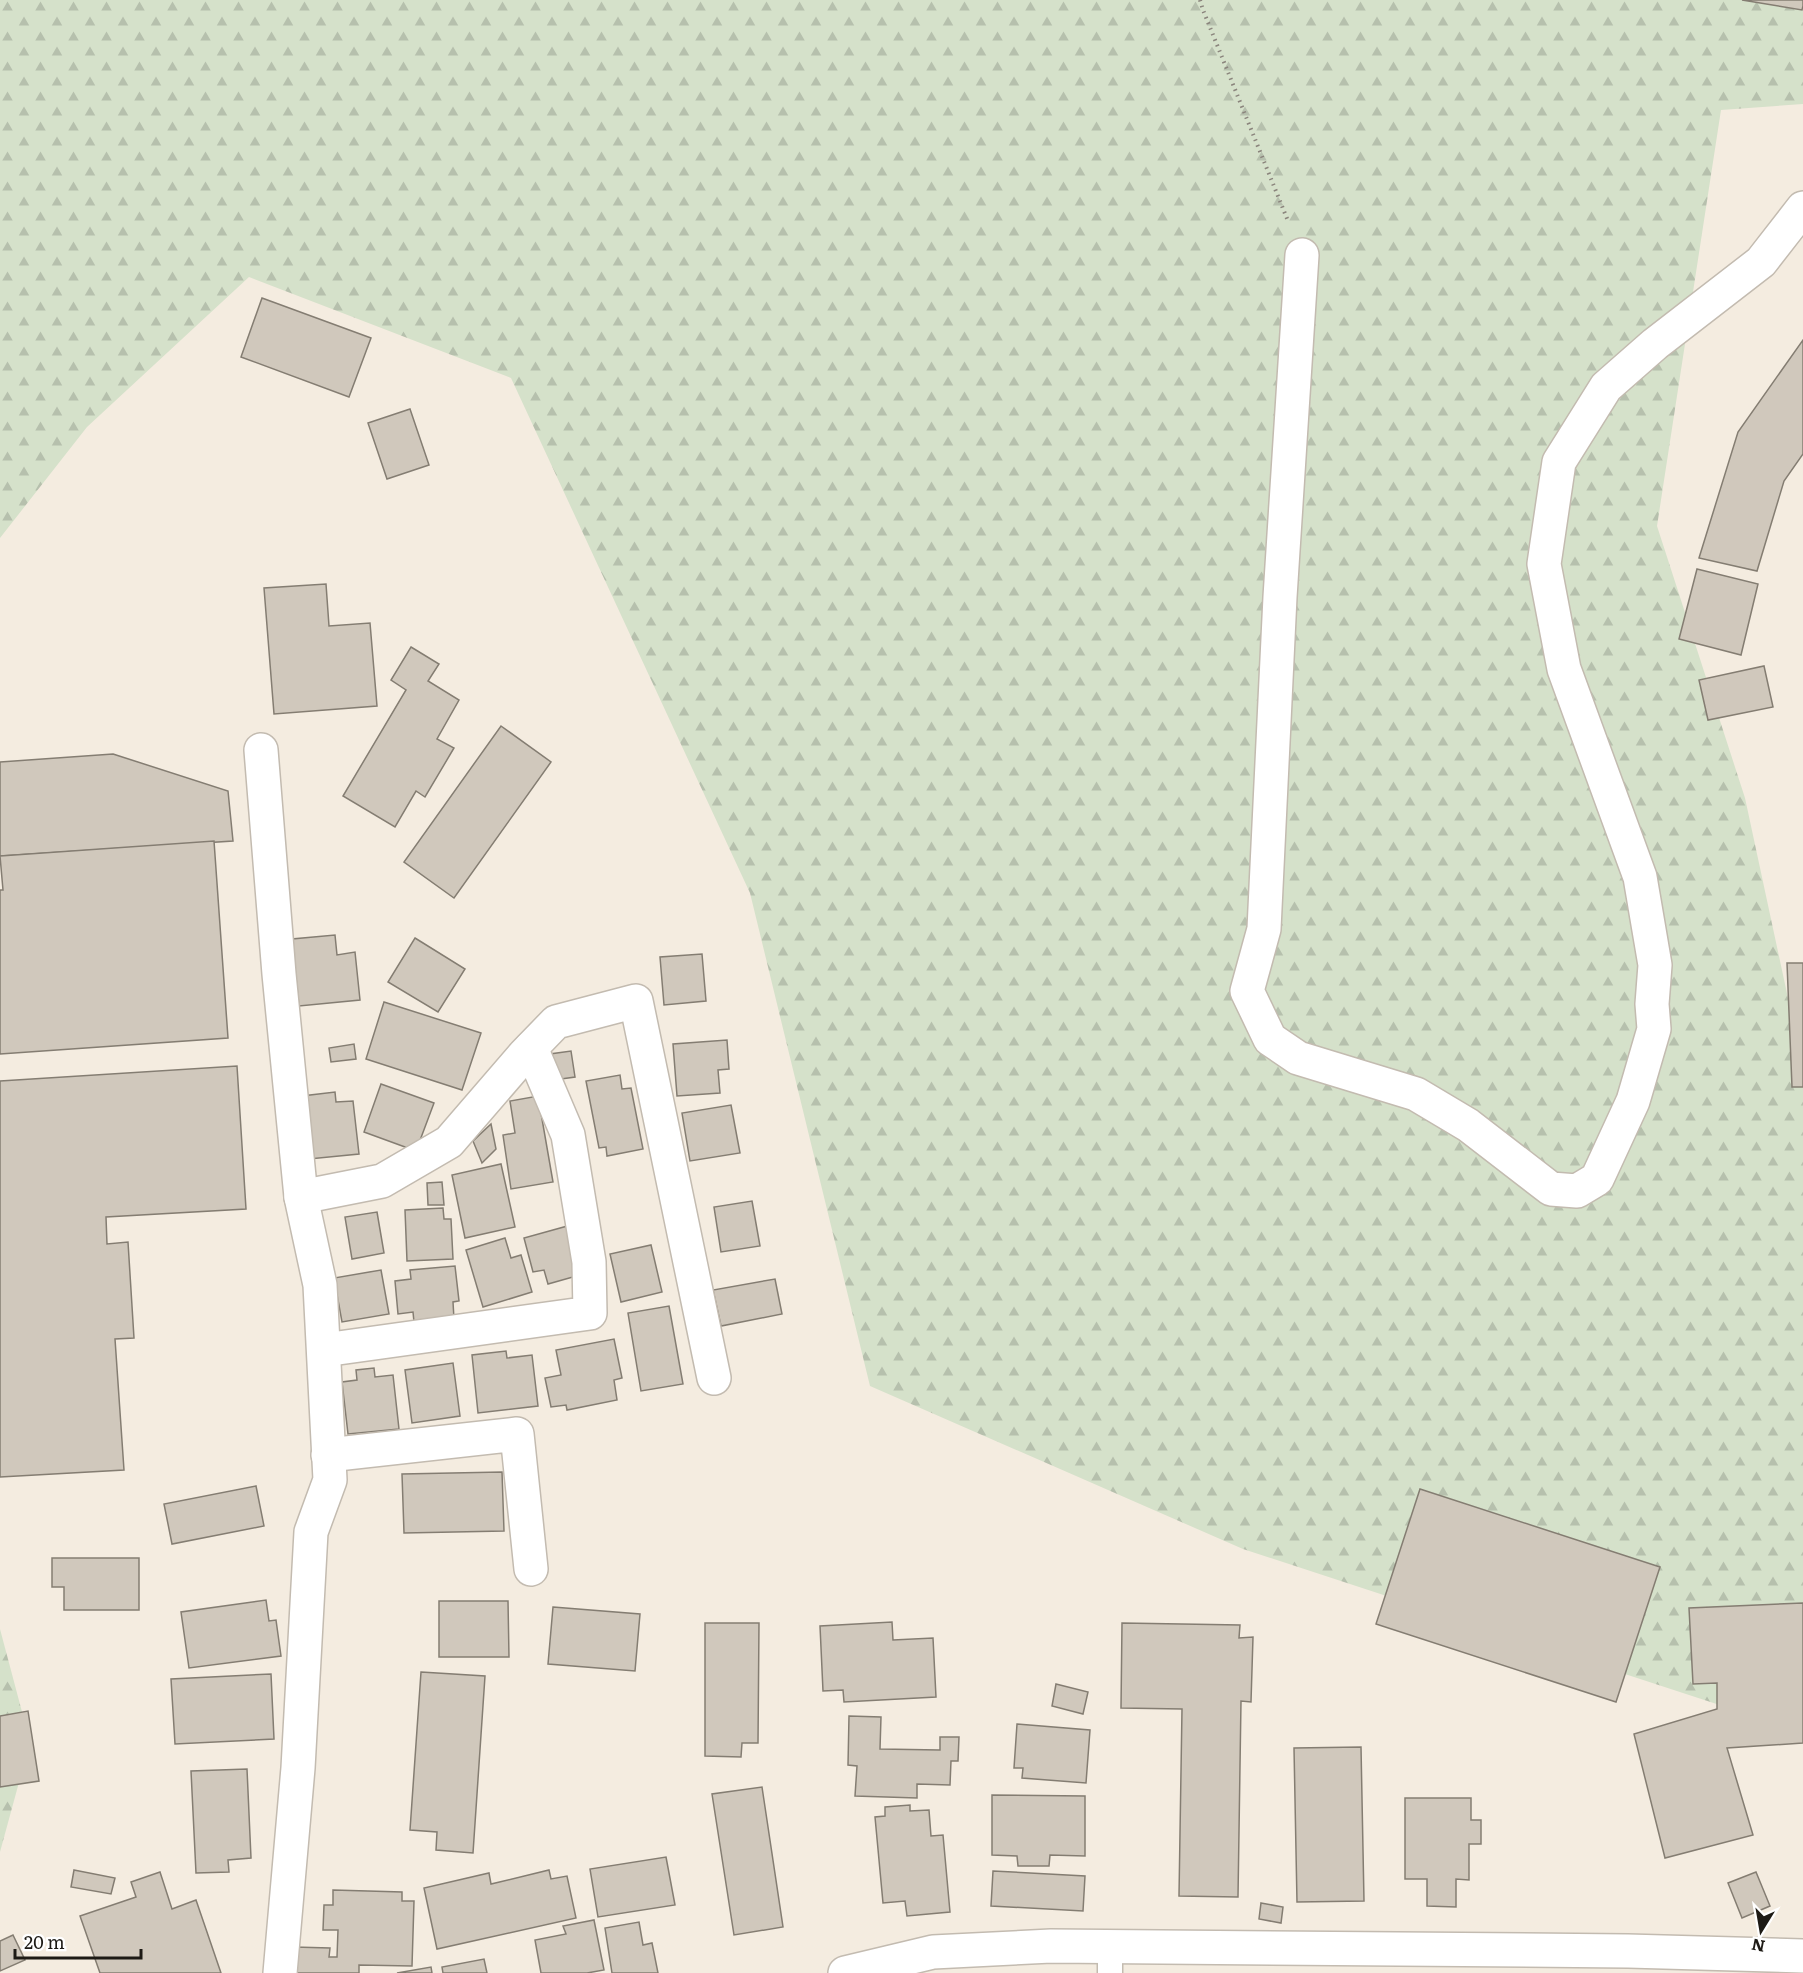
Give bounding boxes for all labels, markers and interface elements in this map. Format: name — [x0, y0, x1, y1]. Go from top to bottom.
north arrow — [1731, 1901, 1791, 1961]
scale bar — [15, 1922, 141, 1960]
text: 20 m — [24, 1928, 65, 1955]
text: N — [1749, 1934, 1767, 1960]

